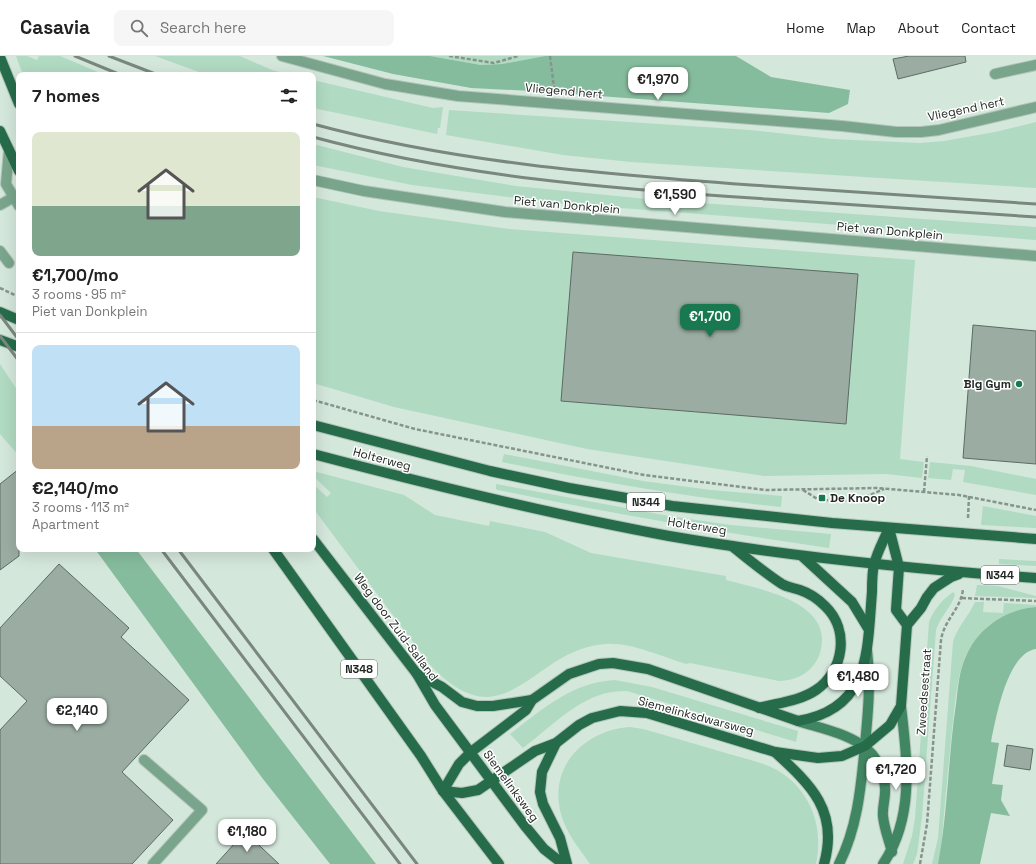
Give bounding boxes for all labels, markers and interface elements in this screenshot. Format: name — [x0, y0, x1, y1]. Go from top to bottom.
search box — [114, 10, 394, 46]
text: Casavia — [20, 15, 90, 40]
icon: search — [128, 17, 150, 39]
text: Search here — [160, 18, 246, 37]
text: Home — [786, 19, 824, 37]
text: Map — [846, 19, 876, 37]
text: About — [898, 19, 939, 37]
text: Contact — [961, 19, 1016, 37]
pin: €1,970 — [625, 67, 691, 101]
text: €1,970 — [637, 71, 679, 88]
street label: Vliegend hert — [524, 80, 604, 102]
text: 7 homes — [32, 85, 100, 107]
icon: filters — [278, 85, 300, 107]
street label: Vliegend hert — [926, 93, 1006, 125]
icon: home — [130, 158, 202, 230]
pin: €1,590 — [642, 182, 708, 216]
text: €1,590 — [654, 186, 696, 203]
street label: Piet van Donkplein — [513, 192, 621, 218]
street label: Piet van Donkplein — [836, 218, 944, 244]
text: €1,700/mo — [32, 264, 119, 286]
text: 3 rooms · 95 m² — [32, 286, 126, 303]
text: Piet van Donkplein — [32, 303, 147, 320]
pin: €1,700 — [677, 304, 743, 338]
text: €1,700 — [689, 308, 731, 325]
icon: home — [130, 371, 202, 443]
place label: Big Gym — [964, 376, 1011, 392]
marker: Big Gym — [1014, 379, 1024, 389]
street label: Holterweg — [351, 444, 413, 474]
text: €2,140/mo — [32, 477, 119, 499]
place label: De Knoop — [830, 490, 886, 506]
road number: N344 — [627, 493, 665, 511]
marker: De Knoop — [817, 493, 827, 503]
text: 3 rooms · 113 m² — [32, 499, 129, 516]
street label: Holterweg — [666, 513, 728, 539]
text: Apartment — [32, 516, 100, 533]
road number: N344 — [981, 566, 1019, 584]
street label: Weg door Zuid-Salland — [350, 570, 442, 684]
street label: Zweedsestraat — [913, 648, 935, 736]
road number: N348 — [341, 660, 377, 678]
pin: €1,480 — [825, 664, 891, 698]
text: €1,480 — [836, 668, 880, 685]
street label: Siemelinksdwarsweg — [636, 693, 756, 739]
pin: €2,140 — [44, 698, 110, 732]
text: €2,140 — [56, 702, 98, 719]
street label: Siemelinksweg — [480, 747, 542, 825]
pin: €1,720 — [863, 757, 929, 791]
text: €1,720 — [875, 761, 917, 778]
pin: €1,180 — [214, 819, 280, 853]
text: €1,180 — [227, 823, 267, 840]

